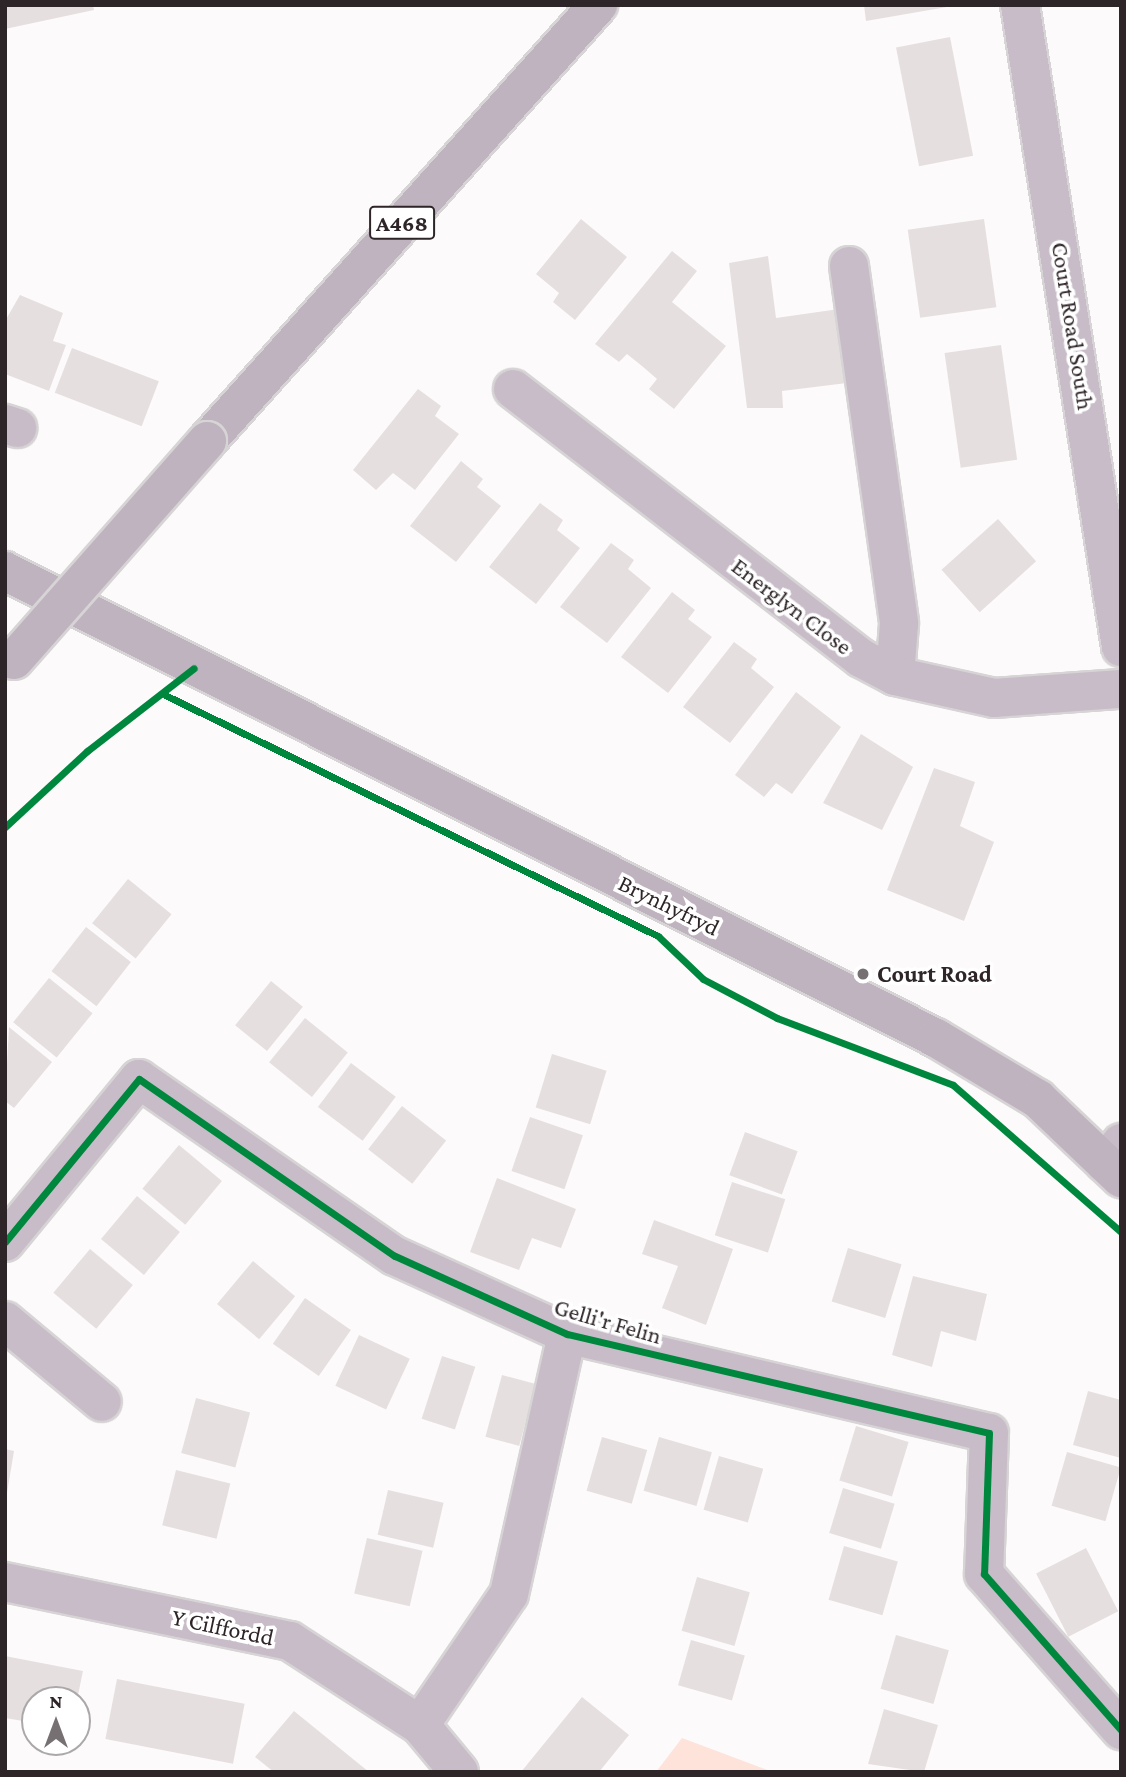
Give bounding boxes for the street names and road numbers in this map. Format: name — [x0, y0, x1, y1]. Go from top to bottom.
road number: A468 — [369, 204, 435, 243]
street label: Court Road South — [1046, 240, 1100, 412]
street label: Energlyn Close — [726, 551, 858, 661]
street label: Brynhyfryd — [614, 868, 724, 942]
street label: Gelli'r Felin — [551, 1292, 665, 1350]
street label: Y Cilffordd — [170, 1602, 276, 1652]

